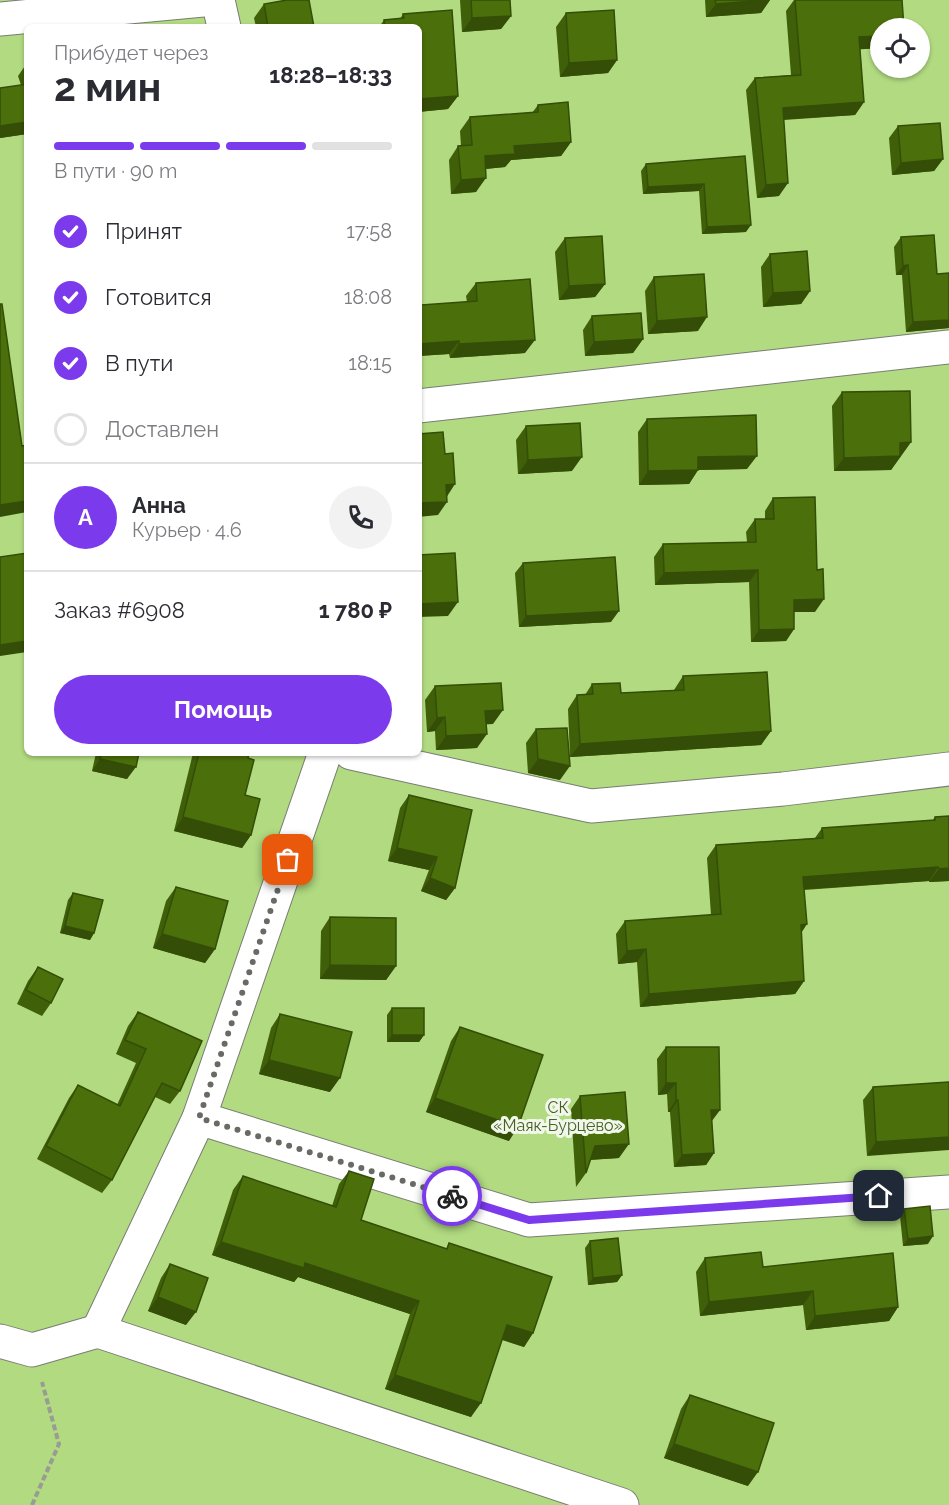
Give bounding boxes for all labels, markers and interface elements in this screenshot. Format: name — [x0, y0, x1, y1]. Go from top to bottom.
map controls — [870, 18, 930, 78]
button: locate — [870, 18, 930, 78]
text: Прибудет через — [54, 41, 208, 65]
text: 18:28–18:33 — [269, 62, 392, 88]
text: 2 мин — [54, 64, 161, 110]
text: В пути · 90 m — [54, 159, 177, 183]
icon: check — [54, 215, 87, 248]
text: Принят — [105, 218, 182, 244]
text: 17:58 — [346, 219, 392, 243]
icon: check — [54, 281, 87, 314]
text: Готовится — [105, 284, 212, 310]
text: 18:08 — [344, 285, 392, 309]
icon: check — [54, 347, 87, 380]
text: В пути — [105, 350, 173, 376]
text: 18:15 — [348, 351, 392, 375]
text: Доставлен — [105, 416, 219, 442]
button: phone — [329, 486, 392, 549]
text: Анна — [132, 492, 186, 518]
text: А — [78, 504, 93, 530]
text: Курьер · 4.6 — [132, 518, 242, 542]
text: Заказ #6908 — [54, 597, 185, 623]
text: 1 780 ₽ — [319, 597, 392, 623]
button: Помощь — [54, 675, 392, 744]
pin — [262, 834, 313, 885]
icon: bag — [271, 843, 304, 876]
park label: СК «Маяк-Бурцево» — [493, 1098, 623, 1135]
courier — [422, 1166, 482, 1226]
pin — [853, 1170, 904, 1221]
icon: home — [862, 1179, 895, 1212]
icon: bike — [436, 1180, 469, 1213]

